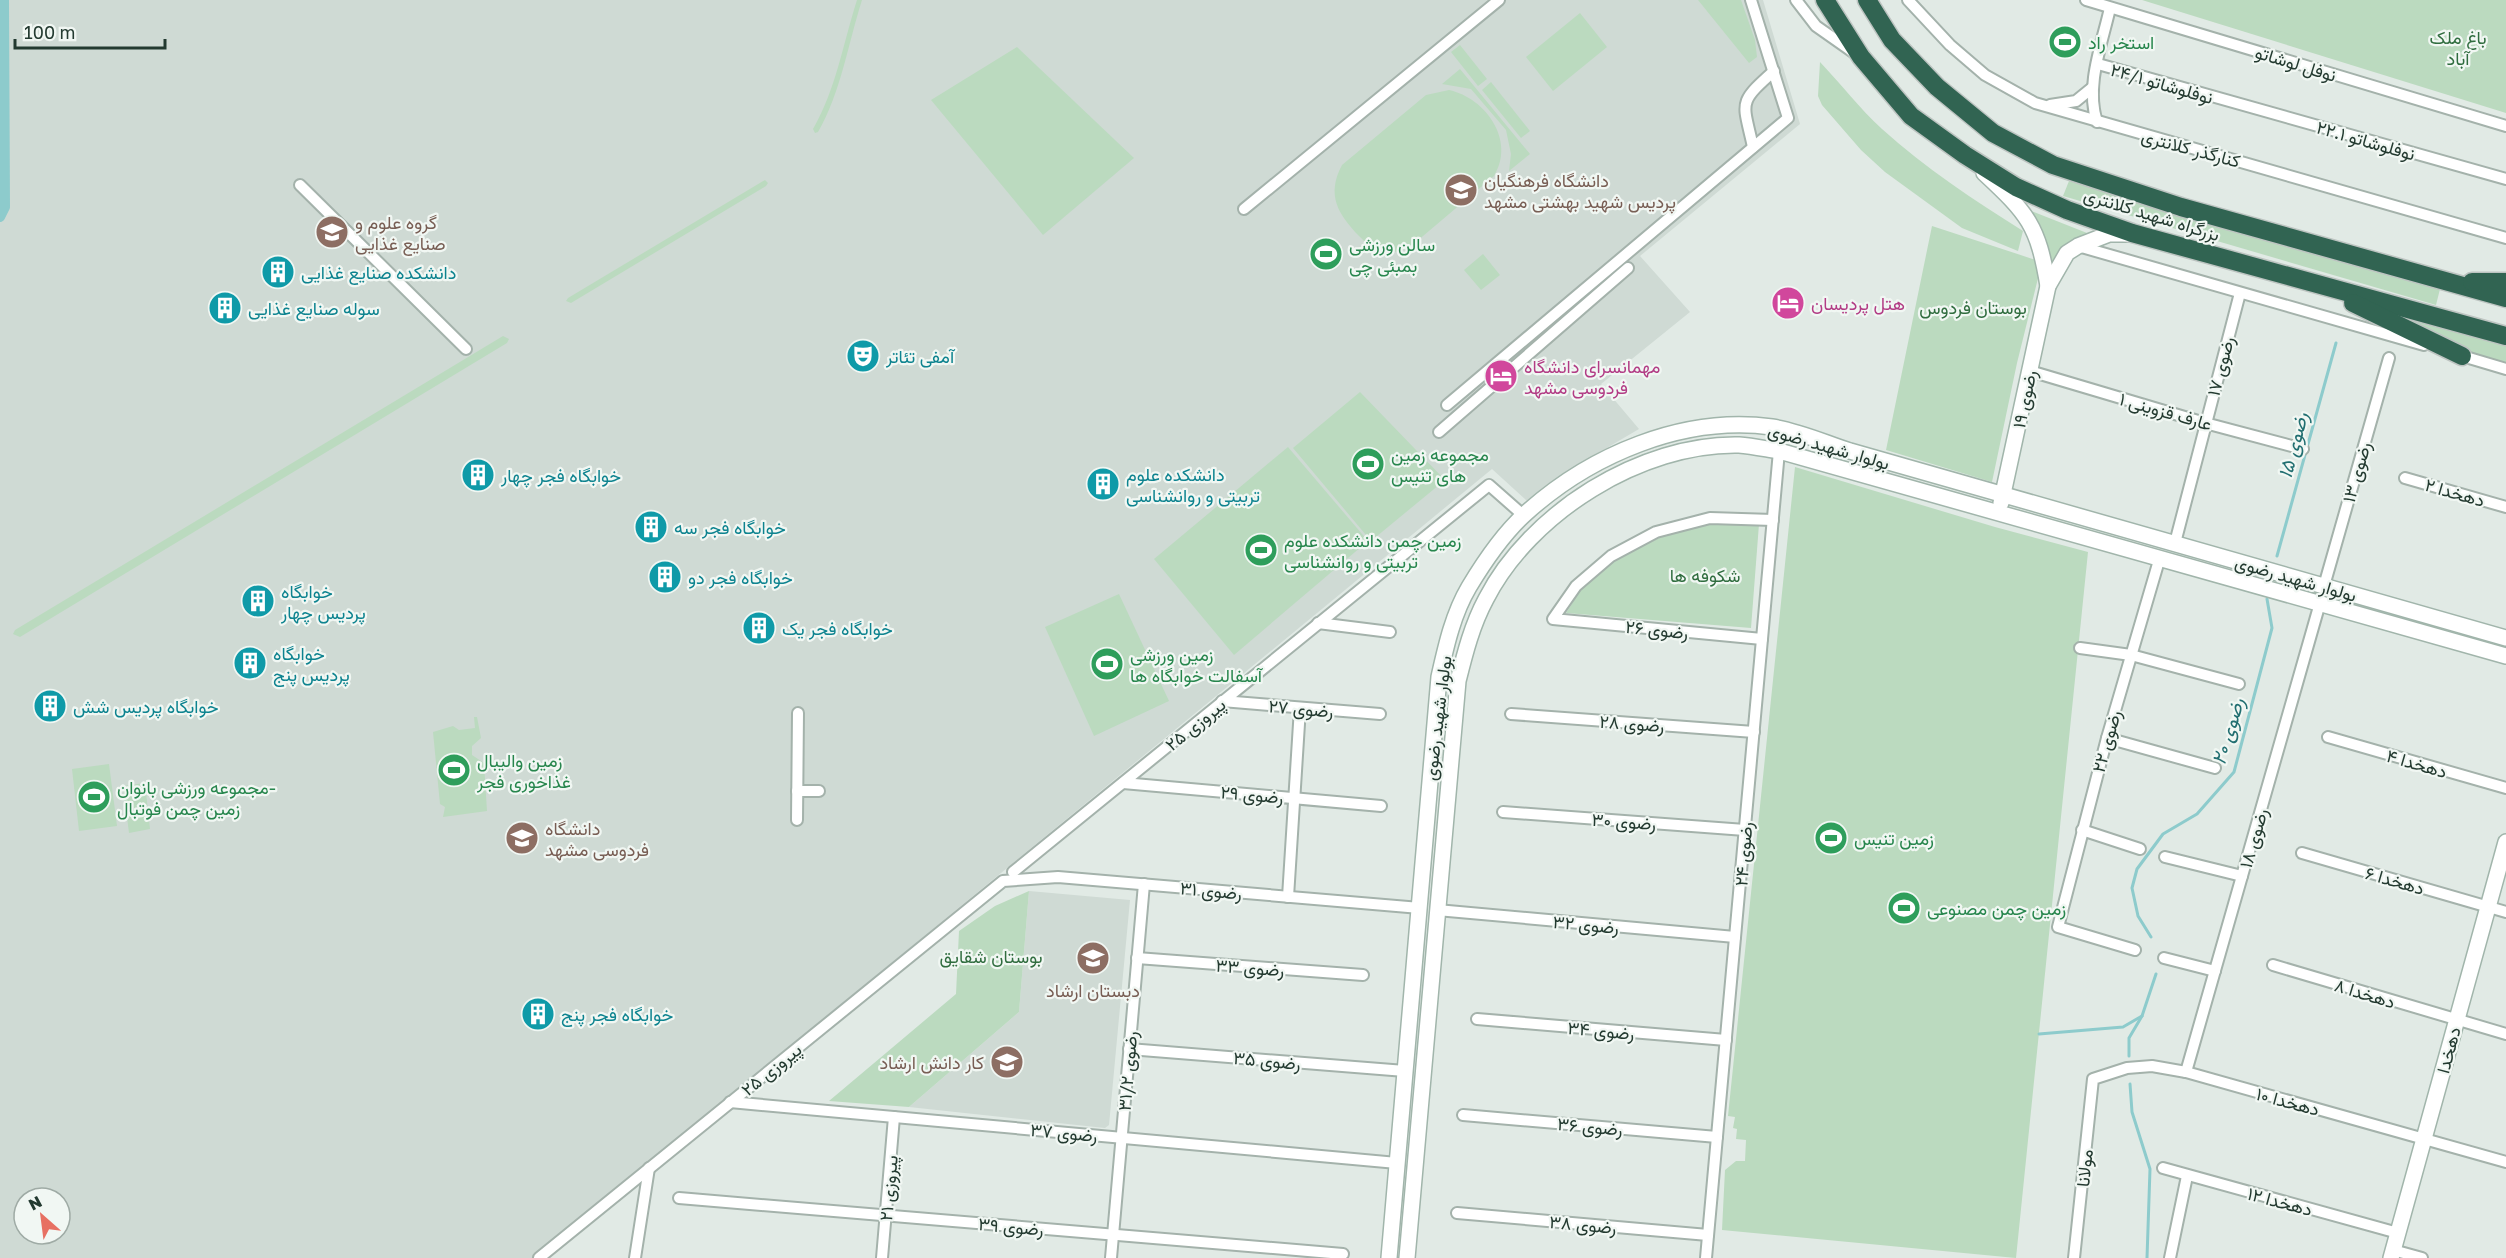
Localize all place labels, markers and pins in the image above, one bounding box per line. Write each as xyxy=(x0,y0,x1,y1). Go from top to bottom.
sports icon: استخر راد xyxy=(2047,24,2083,60)
place label: استخر راد xyxy=(2088,31,2154,54)
place label: دانشگاه فرهنگیان پردیس شهید بهشتی مشهد xyxy=(1484,169,1676,214)
school or university icon: دانشگاه فرهنگیان پردیس شهید بهشتی مشهد xyxy=(1443,172,1479,208)
place label: گروه علوم و صنایع غذایی xyxy=(355,211,446,256)
school or university icon: گروه علوم و صنایع غذایی xyxy=(314,214,350,250)
place label: سالن ورزشی بمبئی چی xyxy=(1349,233,1435,278)
sports icon: سالن ورزشی بمبئی چی xyxy=(1308,236,1344,272)
building icon: دانشکده صنایع غذایی xyxy=(260,254,296,290)
place label: دانشکده صنایع غذایی xyxy=(301,261,456,285)
hotel icon: هتل پردیسان xyxy=(1770,285,1806,321)
building icon: سوله صنایع غذایی xyxy=(207,290,243,326)
place label: هتل پردیسان xyxy=(1811,292,1905,316)
place label: سوله صنایع غذایی xyxy=(248,297,380,321)
theatre icon: آمفی تئاتر xyxy=(845,338,881,374)
place label: آمفی تئاتر xyxy=(885,345,956,368)
place label: مهمانسرای دانشگاه فردوسی مشهد xyxy=(1524,355,1660,399)
hotel icon: مهمانسرای دانشگاه فردوسی مشهد xyxy=(1483,358,1519,394)
place label: مجموعه زمین های تنیس xyxy=(1391,443,1489,487)
sports icon: مجموعه زمین های تنیس xyxy=(1350,446,1386,482)
building icon: خوابگاه فجر چهار xyxy=(460,457,496,493)
place label: دانشکده علوم تربیتی و روانشناسی xyxy=(1126,463,1260,507)
place label: خوابگاه فجر چهار xyxy=(500,464,621,488)
building icon: دانشکده علوم تربیتی و روانشناسی xyxy=(1085,466,1121,502)
building icon: خوابگاه فجر سه xyxy=(633,509,669,545)
place label: خوابگاه فجر سه xyxy=(674,516,786,539)
place label: زمین چمن دانشکده علوم تربیتی و روانشناسی xyxy=(1284,529,1461,573)
sports icon: زمین چمن دانشکده علوم تربیتی و روانشناسی xyxy=(1243,532,1279,568)
building icon: خوابگاه فجر دو xyxy=(647,559,683,595)
place label: خوابگاه فجر دو xyxy=(688,566,793,589)
place label: خوابگاه پردیس چهار xyxy=(280,580,366,625)
building icon: خوابگاه پردیس چهار xyxy=(240,583,276,619)
building icon: خوابگاه فجر یک xyxy=(741,610,777,646)
place label: خوابگاه فجر یک xyxy=(782,617,893,640)
place label: خوابگاه پردیس پنج xyxy=(273,642,350,687)
place label: زمین ورزشی آسفالت خوابگاه ها xyxy=(1130,643,1264,687)
building icon: خوابگاه پردیس پنج xyxy=(232,645,268,681)
sports icon: زمین ورزشی آسفالت خوابگاه ها xyxy=(1089,646,1125,682)
building icon: خوابگاه پردیس شش xyxy=(32,688,68,724)
place label: خوابگاه پردیس شش xyxy=(73,695,219,719)
place label: زمین والیبال غذاخوری فجر xyxy=(476,749,571,793)
sports icon: زمین والیبال غذاخوری فجر xyxy=(436,752,472,788)
place label: مجموعه ورزشی بانوان- زمین چمن فوتبال xyxy=(117,776,276,821)
sports icon: مجموعه ورزشی بانوان- زمین چمن فوتبال xyxy=(76,779,112,815)
place label: دانشگاه فردوسی مشهد xyxy=(545,817,649,861)
school or university icon: دانشگاه فردوسی مشهد xyxy=(504,820,540,856)
sports icon: زمین تنیس xyxy=(1813,820,1849,856)
place label: زمین تنیس xyxy=(1854,827,1934,850)
sports icon: زمین چمن مصنوعی xyxy=(1886,890,1922,926)
place label: زمین چمن مصنوعی xyxy=(1927,897,2066,921)
school or university icon: دبستان ارشاد xyxy=(1075,940,1111,976)
place label: دبستان ارشاد xyxy=(1046,979,1140,1002)
building icon: خوابگاه فجر پنج xyxy=(520,996,556,1032)
place label: خوابگاه فجر پنج xyxy=(561,1003,673,1027)
school or university icon: کار دانش ارشاد xyxy=(989,1044,1025,1080)
place label: کار دانش ارشاد xyxy=(880,1051,984,1074)

